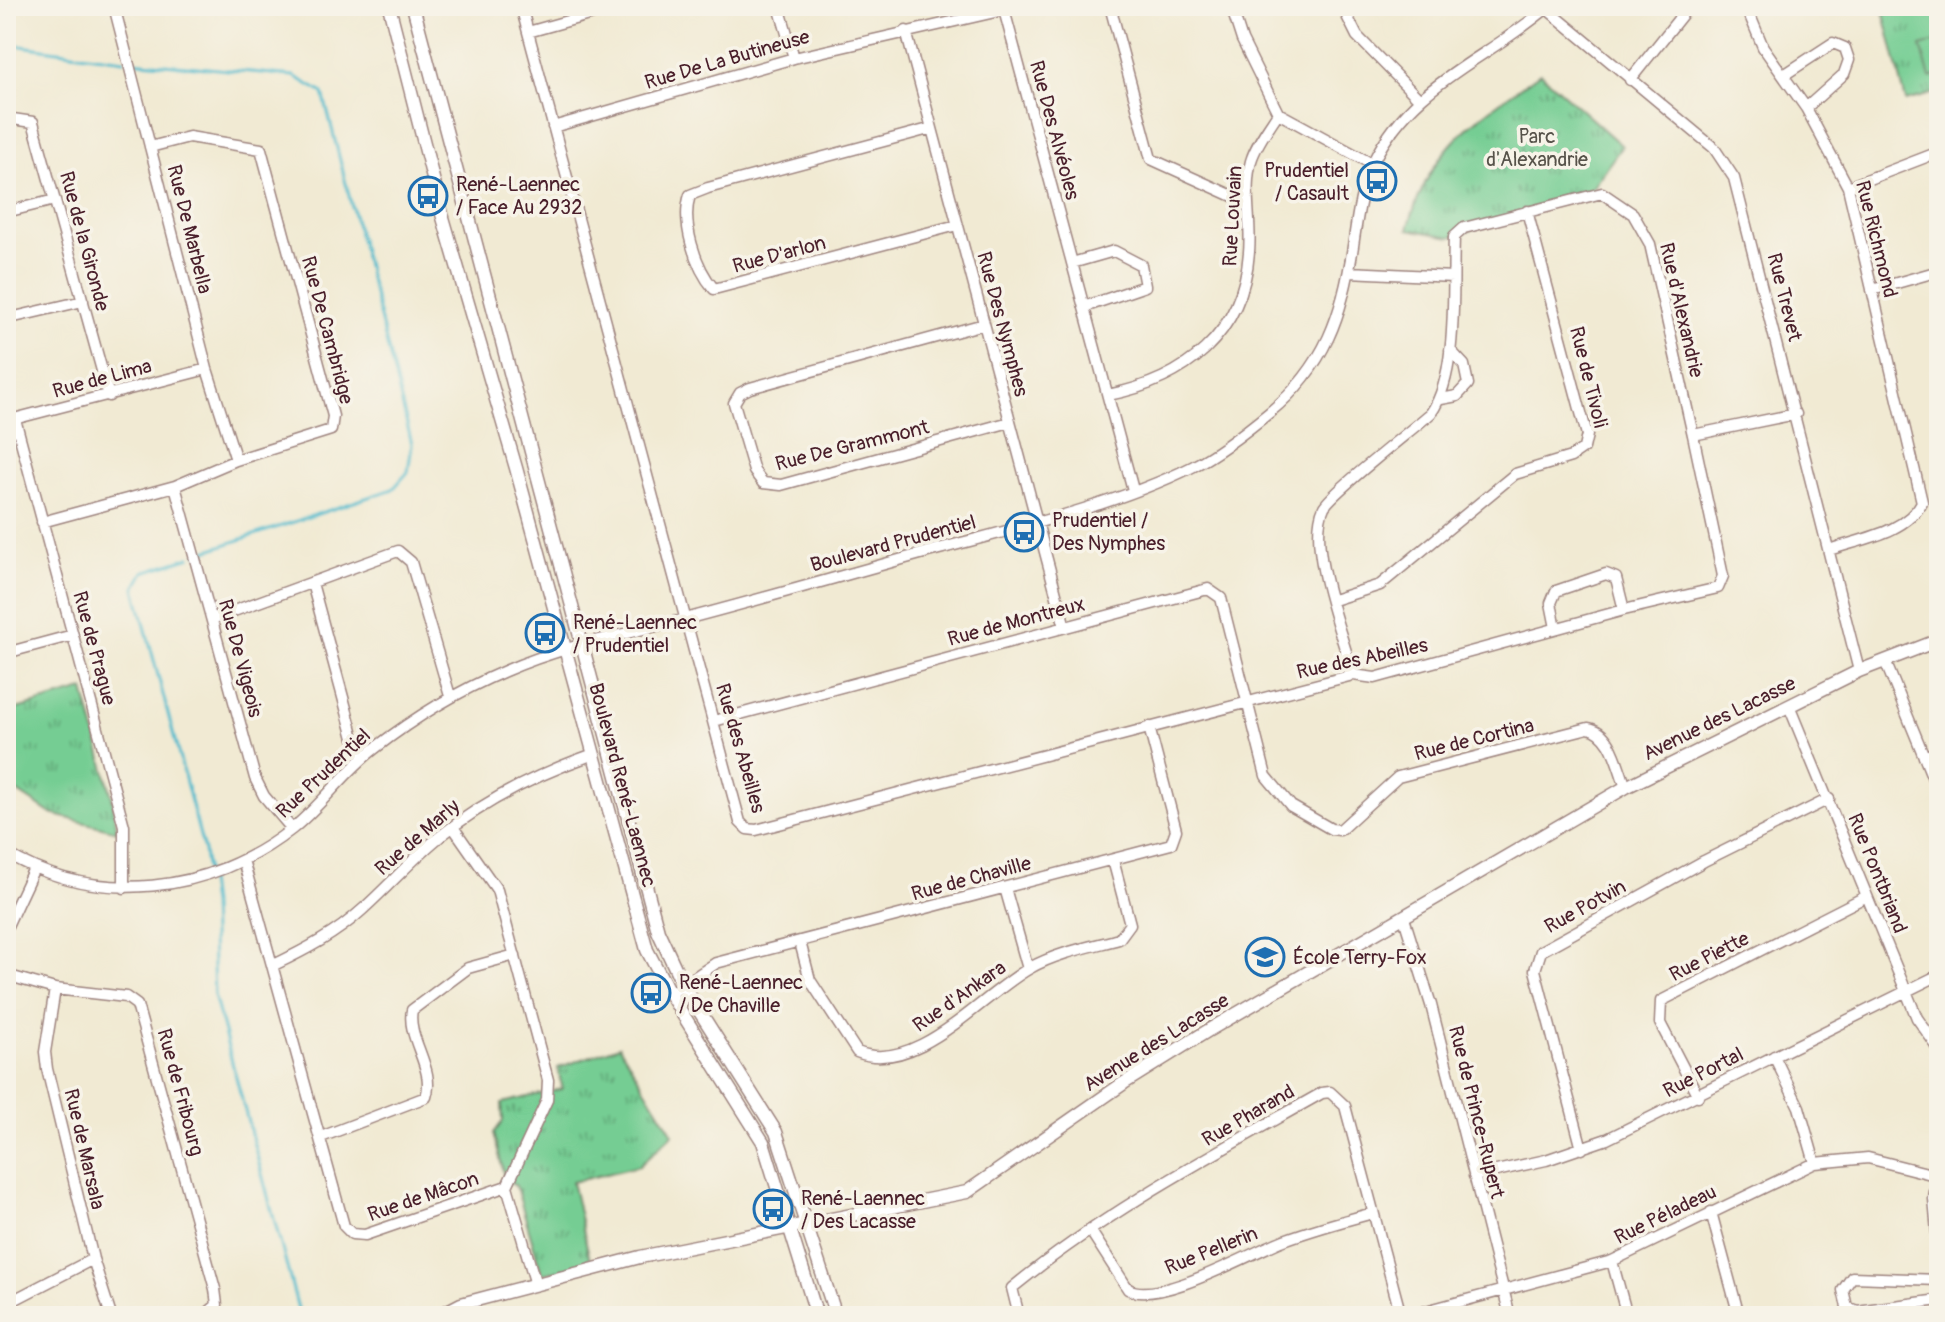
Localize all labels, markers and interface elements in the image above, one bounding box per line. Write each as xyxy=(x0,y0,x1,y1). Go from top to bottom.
street label: Rue De La Butineuse xyxy=(642,24,813,95)
street label: Rue Des Alvéoles xyxy=(1024,58,1085,203)
park label: Parc d'Alexandrie xyxy=(1486,124,1588,172)
place label: Prudentiel / Casault xyxy=(1264,158,1350,206)
bus stop icon: Prudentiel / Casault xyxy=(1356,160,1398,202)
street label: Rue De Marbella xyxy=(161,162,218,296)
street label: Rue Louvain xyxy=(1217,165,1248,267)
street label: Rue de la Gironde xyxy=(54,168,115,314)
place label: René-Laennec / Face Au 2932 xyxy=(456,172,582,220)
bus stop icon: René-Laennec / Face Au 2932 xyxy=(407,175,449,217)
street label: Rue Richmond xyxy=(1850,178,1903,300)
street label: Rue D'arlon xyxy=(730,230,828,279)
street label: Rue d'Alexandrie xyxy=(1654,240,1709,380)
street label: Rue Des Nymphes xyxy=(971,249,1034,399)
street label: Rue Trevet xyxy=(1762,250,1808,345)
street label: Rue De Cambridge xyxy=(296,253,359,407)
street label: Rue de Tivoli xyxy=(1564,324,1613,430)
street label: Rue de Lima xyxy=(50,353,154,404)
street label: Rue De Grammont xyxy=(773,414,932,477)
place label: Prudentiel / Des Nymphes xyxy=(1052,508,1165,556)
street label: Boulevard Prudentiel xyxy=(808,509,979,578)
bus stop icon: Prudentiel / Des Nymphes xyxy=(1003,511,1045,553)
street label: Rue de Prague xyxy=(67,588,122,708)
street label: Rue de Montreux xyxy=(945,591,1087,652)
street label: Rue De Vigeois xyxy=(213,596,268,720)
place label: René-Laennec / Prudentiel xyxy=(573,610,697,658)
bus stop icon: René-Laennec / Prudentiel xyxy=(524,612,566,654)
street label: Rue des Abeilles xyxy=(1294,632,1430,685)
street label: Avenue des Lacasse xyxy=(1639,671,1800,766)
street label: Boulevard René-Laennec xyxy=(583,680,662,890)
street label: Rue des Abeilles xyxy=(710,681,771,816)
street label: Rue de Cortina xyxy=(1412,713,1536,766)
street label: Rue Prudentiel xyxy=(271,723,376,824)
street label: Rue de Marly xyxy=(370,793,465,881)
street label: Rue Pontbriand xyxy=(1842,810,1913,937)
street label: Rue de Chaville xyxy=(908,850,1034,906)
street label: Rue Potvin xyxy=(1540,874,1630,939)
street label: Rue Piette xyxy=(1665,926,1753,987)
school or university icon: École Terry-Fox xyxy=(1244,936,1286,978)
place label: École Terry-Fox xyxy=(1293,945,1427,970)
street label: Rue d'Ankara xyxy=(908,955,1011,1038)
place label: René-Laennec / De Chaville xyxy=(679,970,803,1018)
bus stop icon: René-Laennec / De Chaville xyxy=(630,972,672,1014)
street label: Avenue des Lacasse xyxy=(1079,988,1234,1097)
street label: Rue de Prince-Rupert xyxy=(1443,1023,1510,1202)
street label: Rue de Fribourg xyxy=(152,1026,209,1158)
street label: Rue Portal xyxy=(1659,1042,1748,1103)
street label: Rue Pharand xyxy=(1198,1079,1299,1152)
street label: Rue de Marsala xyxy=(58,1086,111,1212)
street label: Rue de Mâcon xyxy=(364,1166,482,1227)
street label: Rue Péladeau xyxy=(1610,1179,1720,1250)
place label: René-Laennec / Des Lacasse xyxy=(801,1186,925,1234)
bus stop icon: René-Laennec / Des Lacasse xyxy=(752,1188,794,1230)
street label: Rue Pellerin xyxy=(1161,1221,1261,1280)

